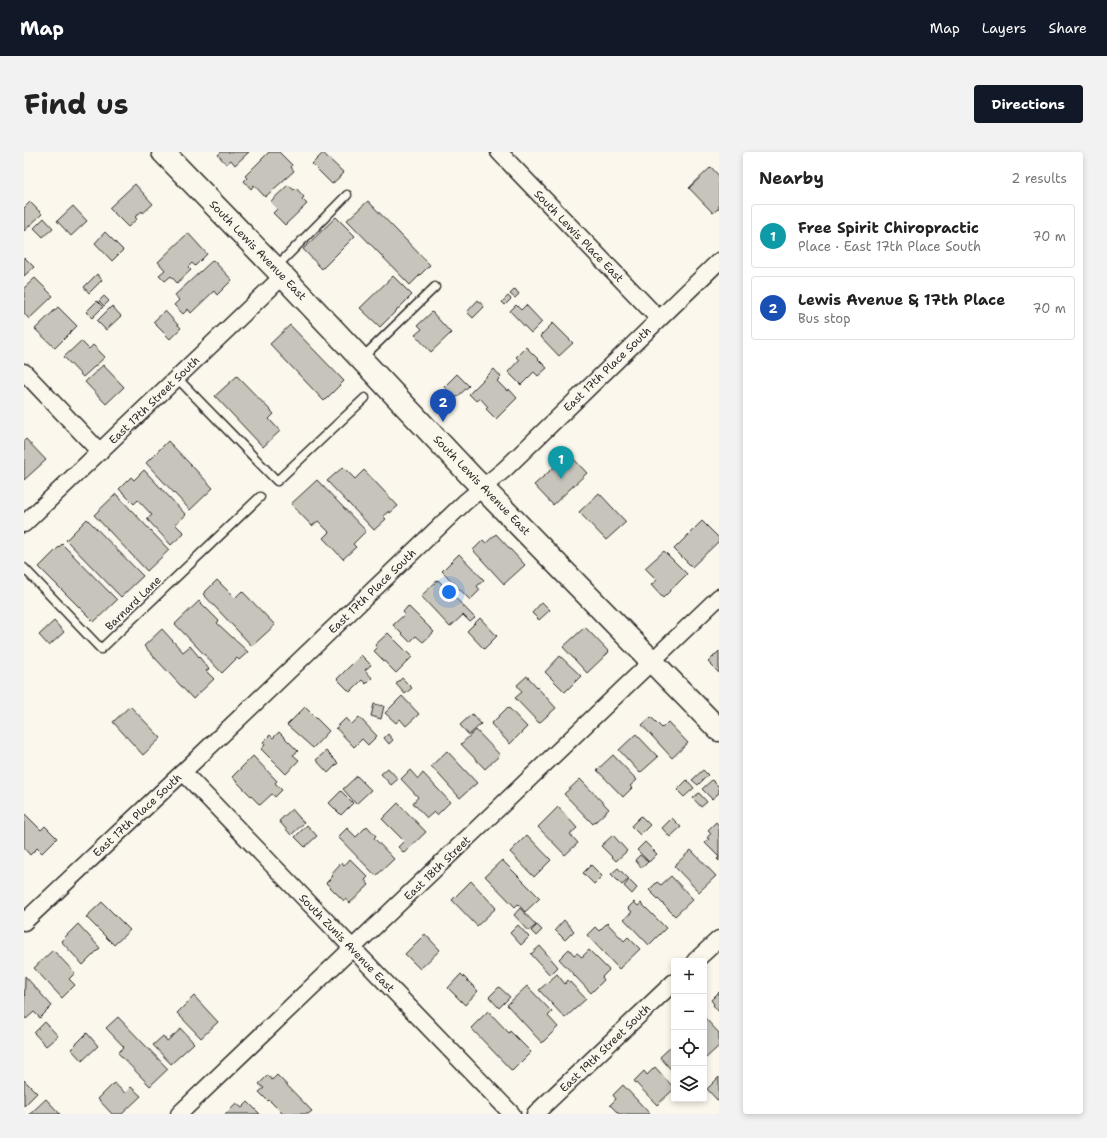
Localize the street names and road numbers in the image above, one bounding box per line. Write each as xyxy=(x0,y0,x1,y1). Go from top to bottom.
street label: South Lewis Place East xyxy=(531,187,627,286)
street label: South Lewis Avenue East xyxy=(206,197,310,304)
street label: East 17th Place South xyxy=(560,323,654,415)
street label: East 17th Street South xyxy=(106,353,203,448)
street label: South Lewis Avenue East xyxy=(430,432,534,539)
street label: East 17th Place South xyxy=(325,545,419,637)
street label: Barnard Lane xyxy=(102,573,165,634)
street label: East 17th Place South xyxy=(90,770,185,861)
street label: East 18th Street xyxy=(401,833,474,904)
street label: South Zunis Avenue East xyxy=(296,891,398,996)
street label: East 19th Street South xyxy=(557,1001,654,1096)

